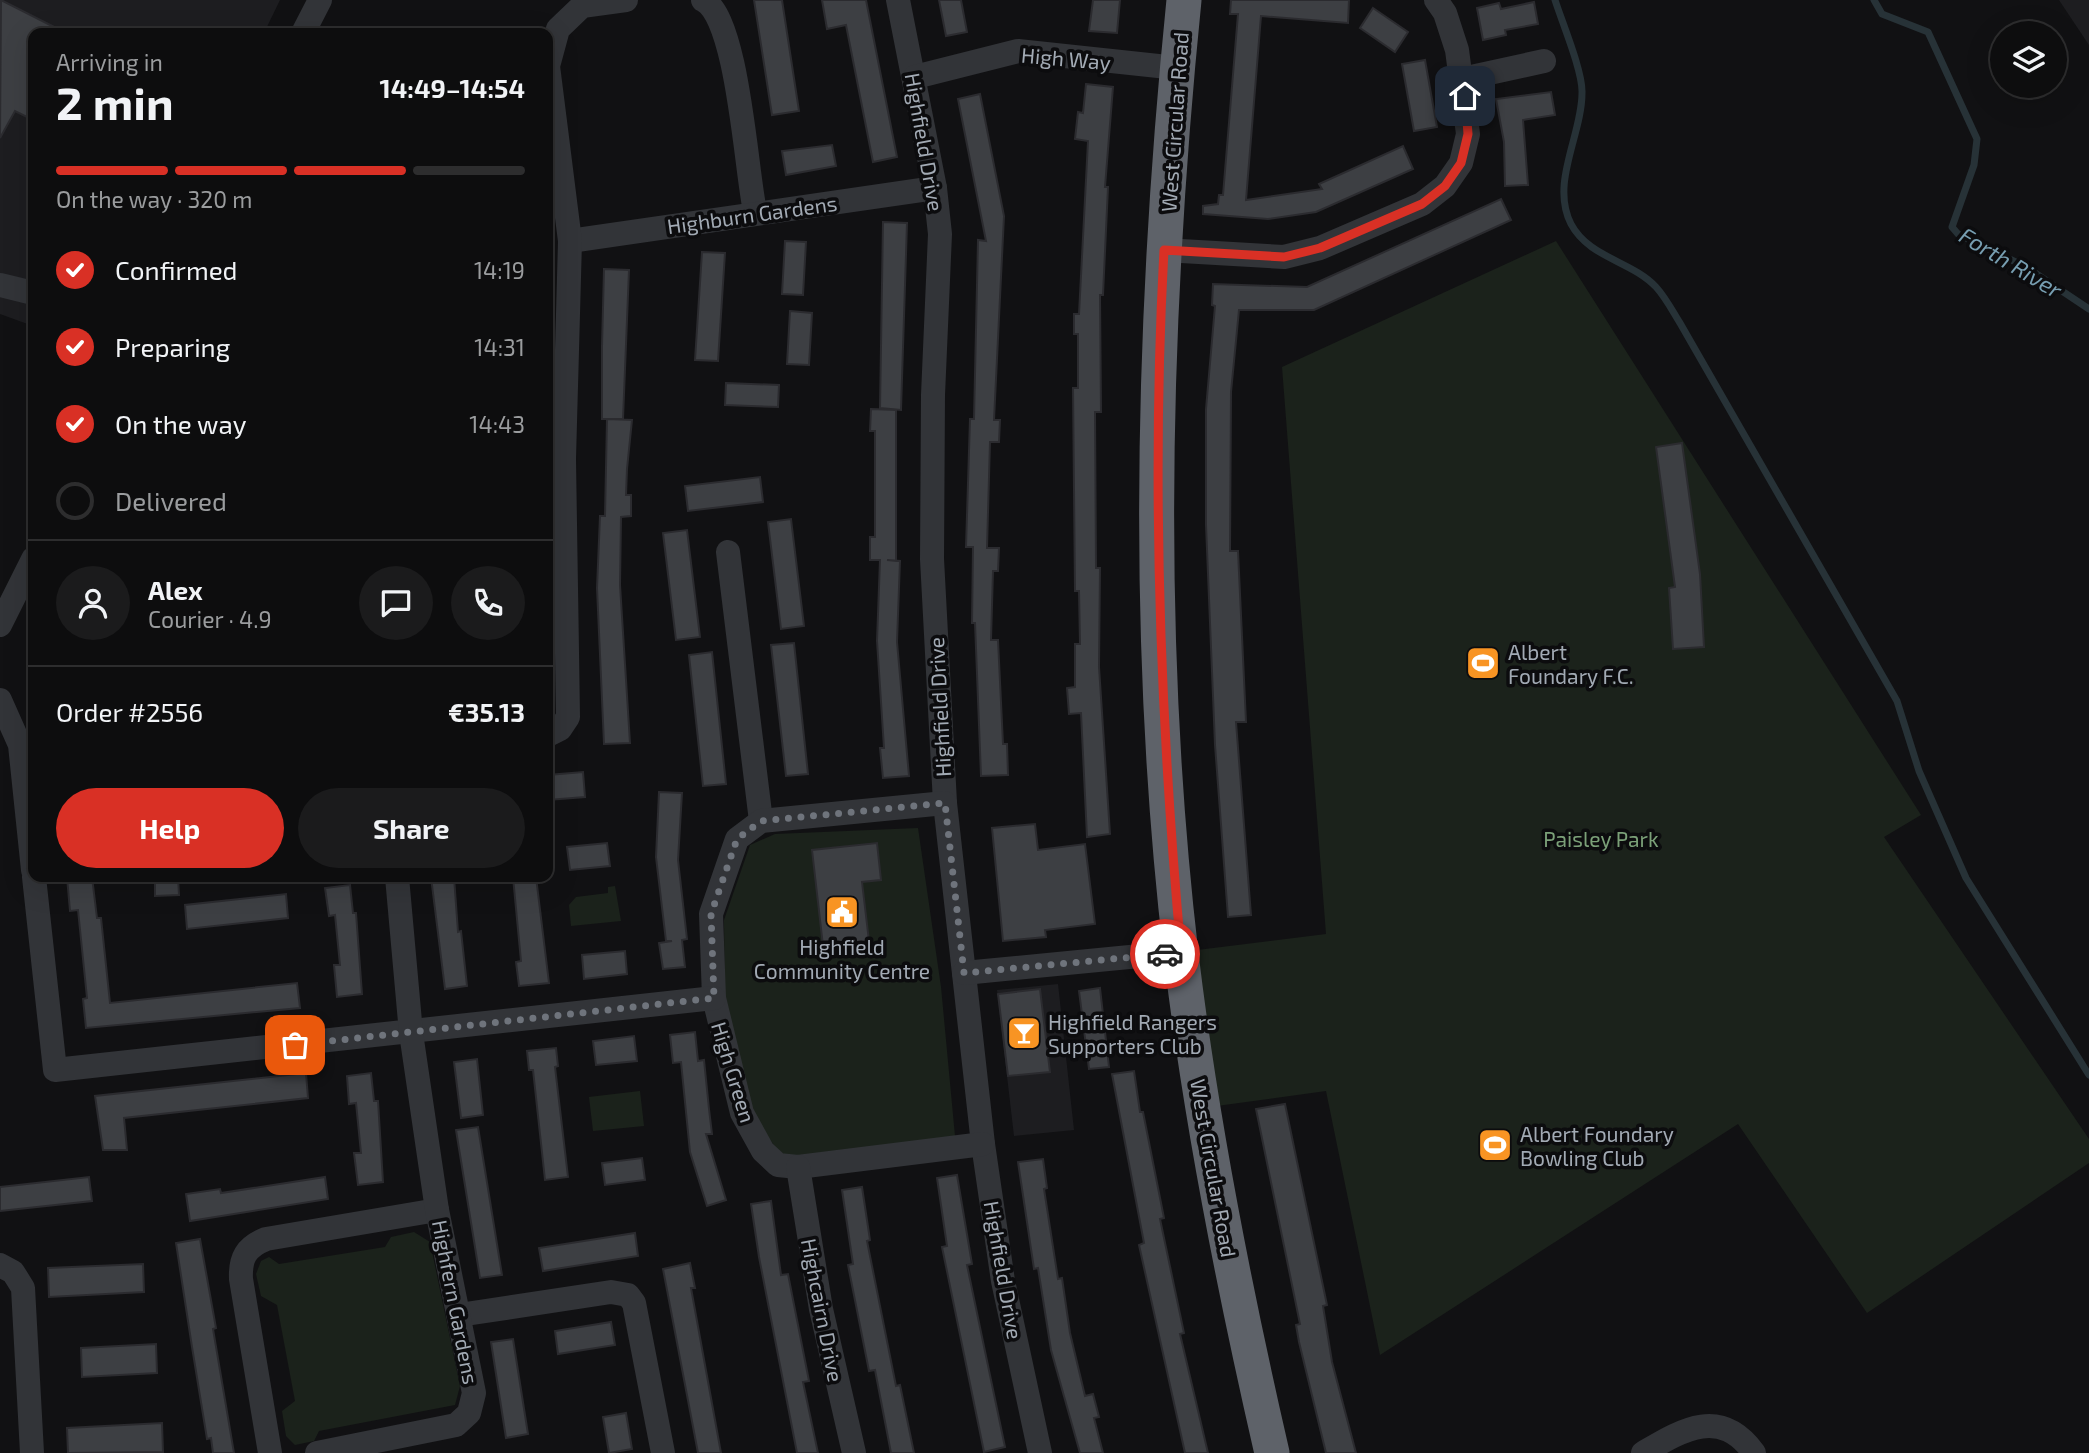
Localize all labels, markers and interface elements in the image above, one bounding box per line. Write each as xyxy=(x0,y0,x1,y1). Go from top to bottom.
map controls xyxy=(1990,21,2067,98)
button: layers xyxy=(1990,21,2067,98)
street label: West Circular Road xyxy=(1155,31,1193,213)
street label: High Way xyxy=(1020,42,1112,74)
text: Arriving in xyxy=(56,48,163,76)
pin xyxy=(1435,66,1495,126)
street label: Highfield Drive xyxy=(901,71,949,213)
text: 14:49–14:54 xyxy=(380,72,525,103)
text: 2 min xyxy=(56,74,174,129)
icon: home xyxy=(1446,77,1484,115)
text: On the way · 320 m xyxy=(56,185,252,213)
street label: Highburn Gardens xyxy=(665,190,839,238)
water label: Forth River xyxy=(1955,220,2068,304)
icon: check xyxy=(56,251,94,289)
text: Confirmed xyxy=(115,254,238,285)
text: 14:19 xyxy=(474,256,525,284)
icon: check xyxy=(56,328,94,366)
text: Preparing xyxy=(115,331,230,362)
text: 14:31 xyxy=(474,333,525,361)
icon: check xyxy=(56,405,94,443)
text: On the way xyxy=(115,408,246,439)
text: 14:43 xyxy=(469,410,525,438)
text: Delivered xyxy=(115,485,227,516)
button: person xyxy=(56,566,130,640)
button: chat xyxy=(359,566,433,640)
button: phone xyxy=(451,566,525,640)
text: Alex xyxy=(148,574,203,605)
text: Courier · 4.9 xyxy=(148,605,272,633)
street label: Highfield Drive xyxy=(923,636,955,778)
place label: Albert Foundary F.C. xyxy=(1508,639,1634,688)
sports icon: Albert Foundary F.C. xyxy=(1464,644,1502,682)
text: Order #2556 xyxy=(56,696,203,727)
text: €35.13 xyxy=(448,696,525,727)
button: Help xyxy=(56,788,284,868)
button: Share xyxy=(298,788,525,868)
park label: Paisley Park xyxy=(1543,826,1659,851)
public building icon: Highfield Community Centre xyxy=(823,893,861,931)
courier xyxy=(1130,919,1200,989)
place label: Highfield Community Centre xyxy=(754,934,930,983)
icon: car xyxy=(1146,935,1184,973)
place label: Highfield Rangers Supporters Club xyxy=(1048,1009,1217,1058)
bar icon: Highfield Rangers Supporters Club xyxy=(1005,1014,1043,1052)
pin xyxy=(265,1015,325,1075)
street label: High Green xyxy=(707,1019,761,1125)
icon: bag xyxy=(276,1026,314,1064)
street label: West Circular Road xyxy=(1186,1077,1242,1259)
place label: Albert Foundary Bowling Club xyxy=(1520,1121,1674,1170)
sports icon: Albert Foundary Bowling Club xyxy=(1476,1126,1514,1164)
street label: Highfield Drive xyxy=(980,1199,1028,1341)
street label: Highfern Gardens xyxy=(428,1218,484,1386)
street label: Highcairn Drive xyxy=(797,1236,849,1384)

